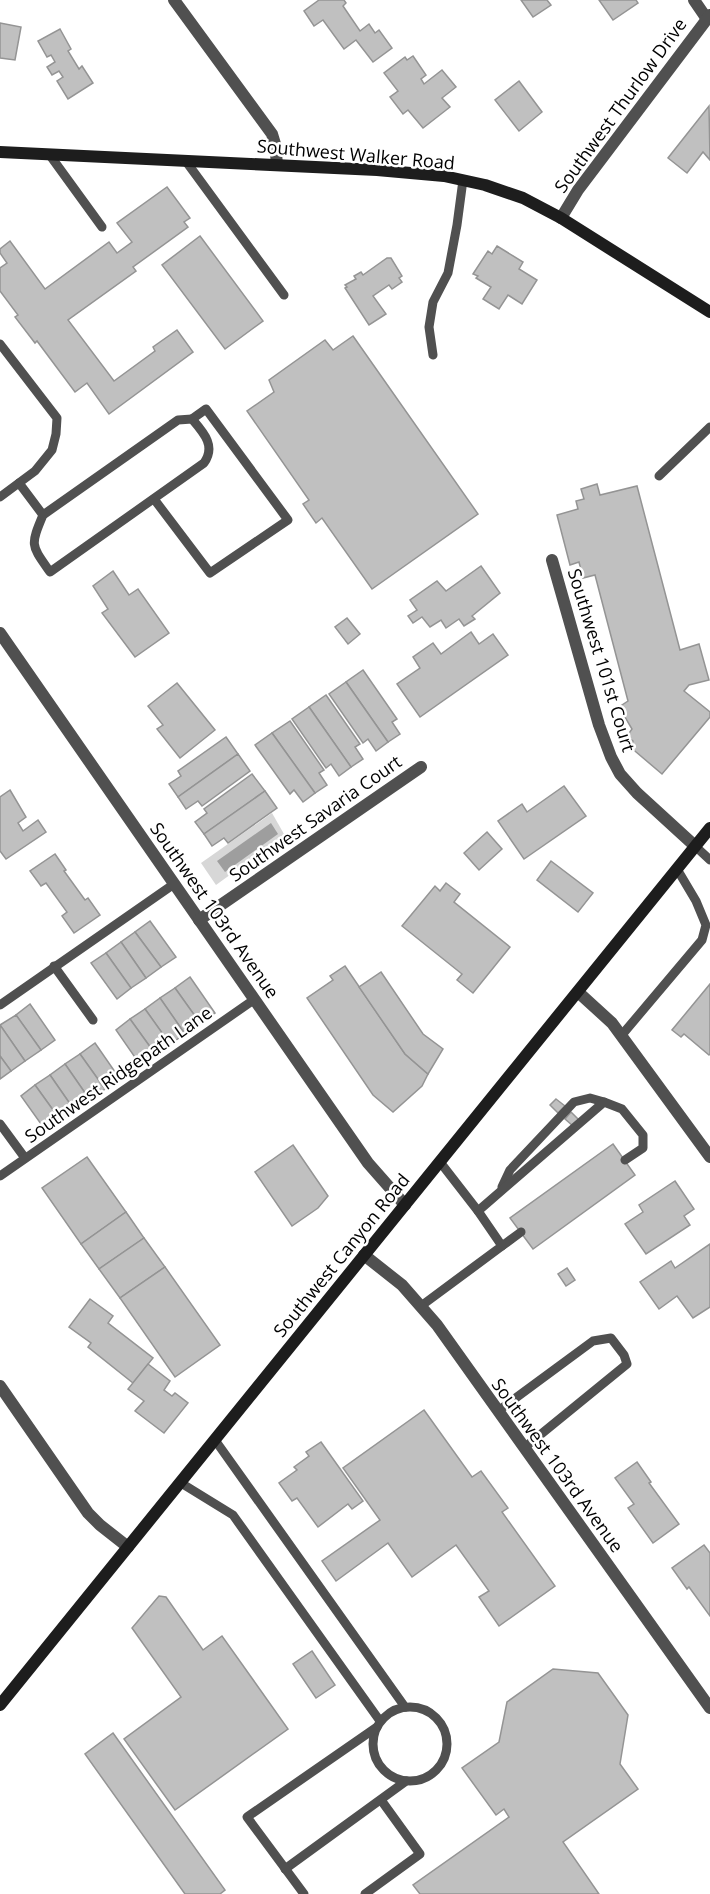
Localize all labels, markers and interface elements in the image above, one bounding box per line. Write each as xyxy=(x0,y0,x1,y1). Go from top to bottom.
street label: Southwest Thurlow Drive xyxy=(548,13,692,197)
street label: Southwest Walker Road xyxy=(256,133,456,175)
street label: Southwest 101st Court xyxy=(563,565,641,755)
street label: Southwest Savaria Court xyxy=(224,749,406,887)
street label: Southwest 103rd Avenue xyxy=(145,817,285,1003)
street label: Southwest Ridgepath Lane xyxy=(20,1000,216,1148)
street label: Southwest Canyon Road xyxy=(268,1168,414,1342)
street label: Southwest 103rd Avenue xyxy=(487,1373,629,1557)

